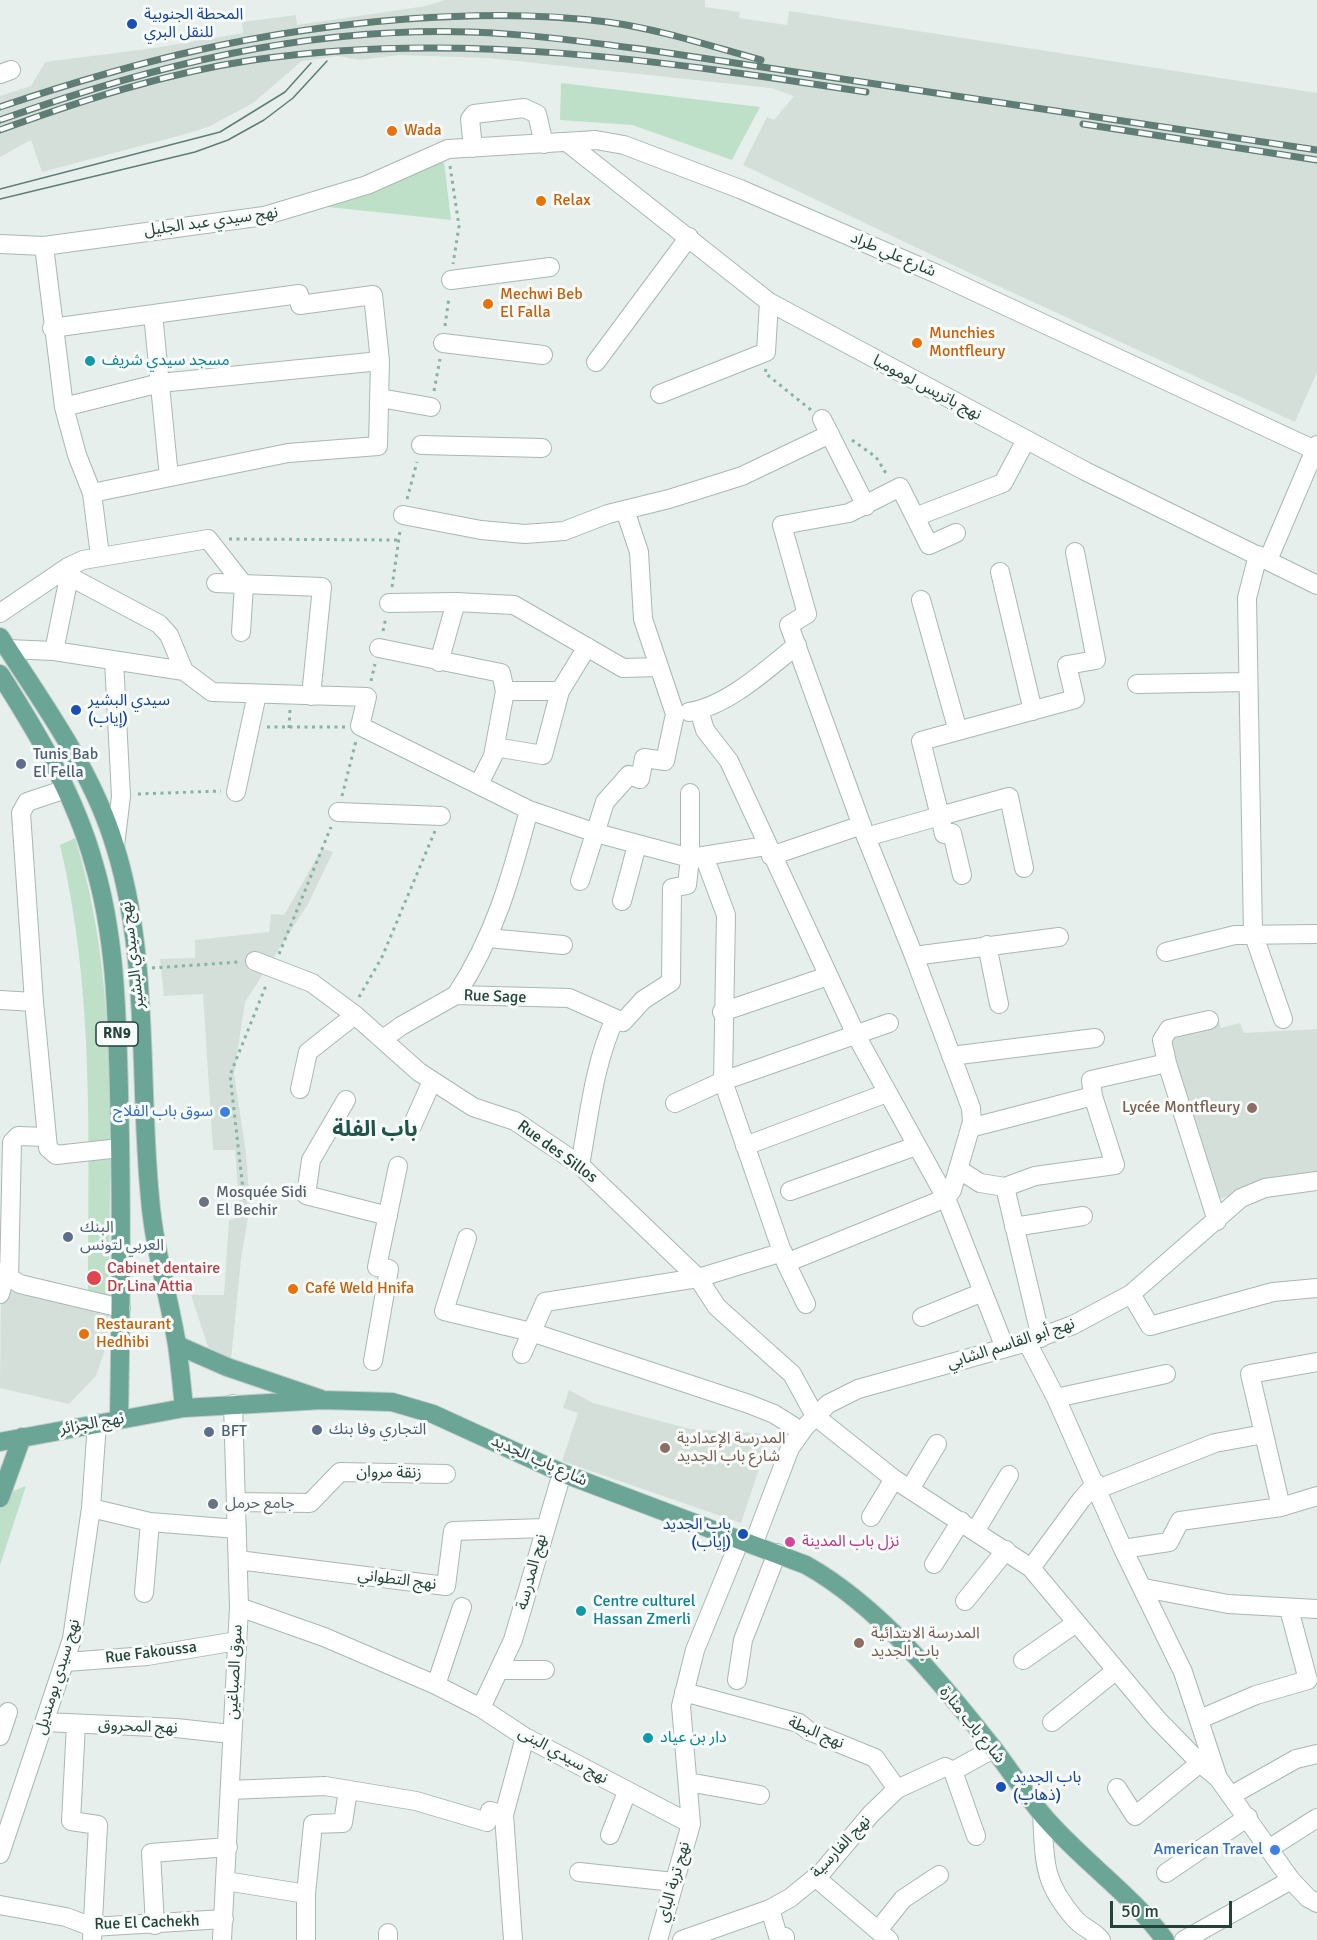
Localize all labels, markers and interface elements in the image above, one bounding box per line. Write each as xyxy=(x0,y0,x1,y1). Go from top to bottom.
place label: المحطة الجنوبية للنقل البري xyxy=(144,5,243,43)
marker: المحطة الجنوبية للنقل البري xyxy=(125,17,139,31)
place label: Wada xyxy=(404,121,442,141)
marker: Wada xyxy=(385,124,399,138)
place label: Relax xyxy=(553,191,591,211)
marker: Relax xyxy=(534,194,548,208)
street label: نهج سيدي عبد الجليل xyxy=(143,203,279,241)
street label: شارع علي طراد xyxy=(847,228,939,282)
place label: Mechwi Beb El Falla xyxy=(500,285,583,323)
marker: Mechwi Beb El Falla xyxy=(481,297,495,311)
place label: Munchies Montfleury xyxy=(929,324,1005,362)
marker: Munchies Montfleury xyxy=(910,336,924,350)
place label: مسجد سيدي شريف xyxy=(102,351,230,371)
street label: نهج باتريس لومومبا xyxy=(869,351,985,425)
marker: مسجد سيدي شريف xyxy=(83,354,97,368)
place label: سيدي البشير (إياب) xyxy=(88,691,170,729)
marker: سيدي البشير (إياب) xyxy=(69,703,83,717)
place label: Tunis Bab El Fella xyxy=(33,745,98,783)
marker: Tunis Bab El Fella xyxy=(14,757,28,771)
street label: نهج سيدي البشير xyxy=(117,900,149,1010)
street label: Rue Sage xyxy=(463,986,527,1008)
road number: RN9 xyxy=(96,1022,138,1046)
place label: Lycée Montfleury xyxy=(1122,1098,1240,1118)
marker: Lycée Montfleury xyxy=(1245,1101,1259,1115)
place label: سوق باب الفلاح xyxy=(113,1102,213,1122)
marker: سوق باب الفلاح xyxy=(218,1105,232,1119)
district label: باب الفلة xyxy=(332,1117,418,1143)
street label: Rue des Sillos xyxy=(513,1117,601,1187)
place label: Mosquée Sidi El Bechir xyxy=(216,1183,307,1221)
marker: Mosquée Sidi El Bechir xyxy=(197,1195,211,1209)
place label: البنك العربي لتونس xyxy=(80,1218,164,1256)
marker: البنك العربي لتونس xyxy=(61,1230,75,1244)
place label: Cabinet dentaire Dr Lina Attia xyxy=(107,1259,220,1297)
marker: Cabinet dentaire Dr Lina Attia xyxy=(85,1269,103,1287)
place label: Café Weld Hnifa xyxy=(305,1279,414,1299)
marker: Café Weld Hnifa xyxy=(286,1282,300,1296)
street label: نهج أبو القاسم الشابي xyxy=(945,1314,1077,1374)
place label: Restaurant Hedhibi xyxy=(96,1315,171,1353)
marker: Restaurant Hedhibi xyxy=(77,1327,91,1341)
street label: نهج الجزائر xyxy=(58,1409,126,1439)
place label: التجاري وفا بنك xyxy=(329,1420,426,1440)
place label: BFT xyxy=(221,1422,247,1442)
marker: التجاري وفا بنك xyxy=(310,1423,324,1437)
marker: BFT xyxy=(202,1425,216,1439)
place label: المدرسة الإعدادية شارع باب الجديد xyxy=(677,1429,786,1467)
street label: شارع باب الجديد xyxy=(488,1431,590,1491)
marker: المدرسة الإعدادية شارع باب الجديد xyxy=(658,1441,672,1455)
street label: زنقة مروان xyxy=(356,1463,422,1483)
place label: جامع حرمل xyxy=(225,1494,295,1514)
marker: جامع حرمل xyxy=(206,1497,220,1511)
place label: باب الجديد (إياب) xyxy=(663,1515,731,1553)
marker: باب الجديد (إياب) xyxy=(736,1527,750,1541)
street label: نهج المدرسة xyxy=(513,1532,551,1612)
place label: نزل باب المدينة xyxy=(802,1532,899,1552)
marker: نزل باب المدينة xyxy=(783,1535,797,1549)
street label: نهج التطواني xyxy=(357,1566,437,1594)
place label: Centre culturel Hassan Zmerli xyxy=(593,1592,695,1630)
marker: Centre culturel Hassan Zmerli xyxy=(574,1604,588,1618)
street label: نهج سيدي بومنديل xyxy=(31,1617,85,1737)
street label: سوق الصباغين xyxy=(223,1624,247,1720)
place label: المدرسة الابتدائية باب الجديد xyxy=(871,1624,980,1662)
marker: المدرسة الابتدائية باب الجديد xyxy=(852,1636,866,1650)
street label: Rue Fakoussa xyxy=(104,1638,198,1668)
street label: شارع باب منارة xyxy=(935,1683,1009,1767)
street label: نهج البطة xyxy=(785,1713,847,1753)
street label: نهج المحروق xyxy=(98,1716,178,1738)
street label: نهج سيدي البنى xyxy=(515,1723,611,1789)
place label: دار بن عياد xyxy=(660,1728,727,1748)
marker: دار بن عياد xyxy=(641,1731,655,1745)
place label: باب الجديد (ذهاب) xyxy=(1013,1768,1081,1806)
marker: باب الجديد (ذهاب) xyxy=(994,1780,1008,1794)
street label: نهج الفارسية xyxy=(807,1812,875,1882)
street label: نهج تربة الباي xyxy=(653,1840,695,1924)
place label: American Travel xyxy=(1154,1840,1263,1860)
marker: American Travel xyxy=(1268,1843,1282,1857)
scale bar xyxy=(1113,1889,1234,1927)
text: 50 m xyxy=(1121,1900,1159,1922)
street label: Rue El Cachekh xyxy=(94,1912,200,1934)

